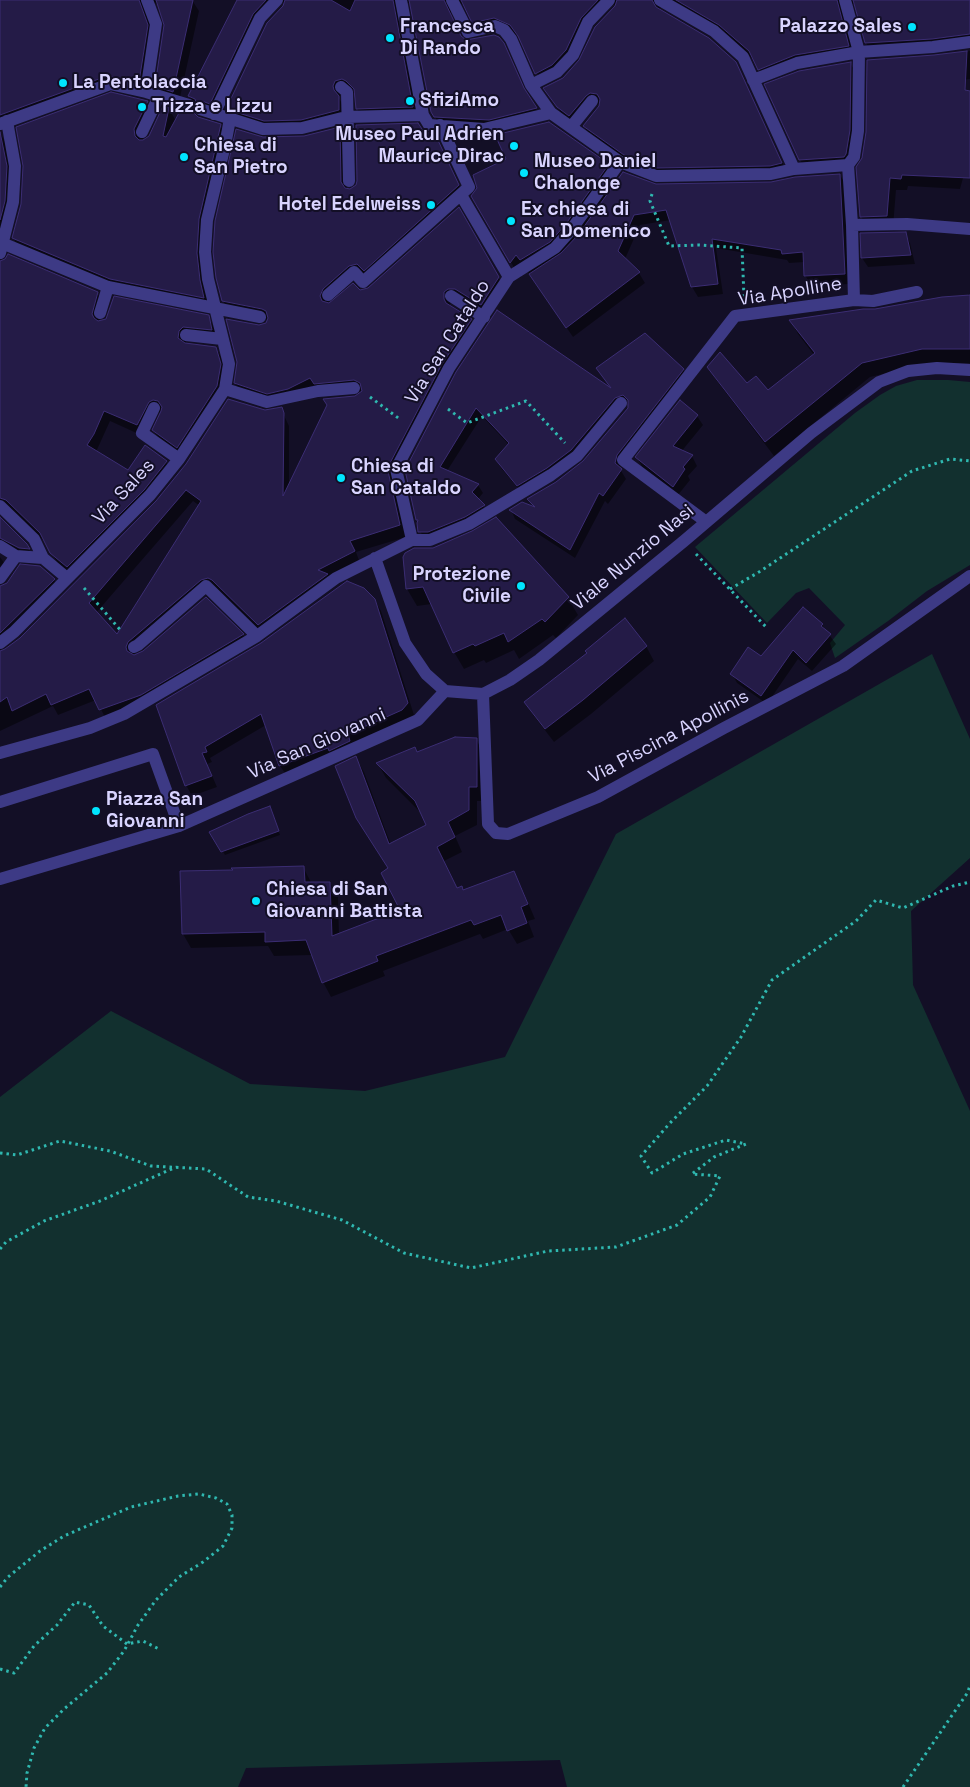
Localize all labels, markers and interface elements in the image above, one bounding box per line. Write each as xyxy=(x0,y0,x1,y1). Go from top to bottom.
place label: Francesca Di Rando xyxy=(400,16,494,60)
place label: Palazzo Sales xyxy=(779,16,902,38)
marker: Palazzo Sales xyxy=(906,21,918,33)
marker: Francesca Di Rando xyxy=(384,32,396,44)
place label: La Pentolaccia xyxy=(73,72,207,94)
marker: La Pentolaccia xyxy=(57,77,69,89)
place label: SfiziAmo xyxy=(420,90,499,112)
marker: SfiziAmo xyxy=(404,95,416,107)
place label: Trizza e Lizzu xyxy=(152,96,272,118)
marker: Trizza e Lizzu xyxy=(136,101,148,113)
place label: Museo Paul Adrien Maurice Dirac xyxy=(335,124,504,168)
place label: Chiesa di San Pietro xyxy=(194,135,288,179)
marker: Museo Paul Adrien Maurice Dirac xyxy=(508,140,520,152)
marker: Chiesa di San Pietro xyxy=(178,151,190,163)
place label: Museo Daniel Chalonge xyxy=(534,151,656,195)
marker: Museo Daniel Chalonge xyxy=(518,167,530,179)
place label: Hotel Edelweiss xyxy=(279,194,421,216)
marker: Hotel Edelweiss xyxy=(425,199,437,211)
place label: Ex chiesa di San Domenico xyxy=(521,199,651,243)
marker: Ex chiesa di San Domenico xyxy=(505,215,517,227)
street label: Via Apolline xyxy=(736,273,844,311)
street label: Via San Cataldo xyxy=(401,276,495,408)
street label: Via Sales xyxy=(88,455,160,529)
place label: Chiesa di San Cataldo xyxy=(351,456,461,500)
marker: Chiesa di San Cataldo xyxy=(335,472,347,484)
street label: Viale Nunzio Nasi xyxy=(567,500,699,616)
place label: Protezione Civile xyxy=(413,564,511,608)
marker: Protezione Civile xyxy=(515,580,527,592)
street label: Via Piscina Apollinis xyxy=(585,685,753,789)
street label: Via San Giovanni xyxy=(244,703,390,785)
place label: Piazza San Giovanni xyxy=(106,789,203,833)
marker: Piazza San Giovanni xyxy=(90,805,102,817)
place label: Chiesa di San Giovanni Battista xyxy=(266,879,422,923)
marker: Chiesa di San Giovanni Battista xyxy=(250,895,262,907)

